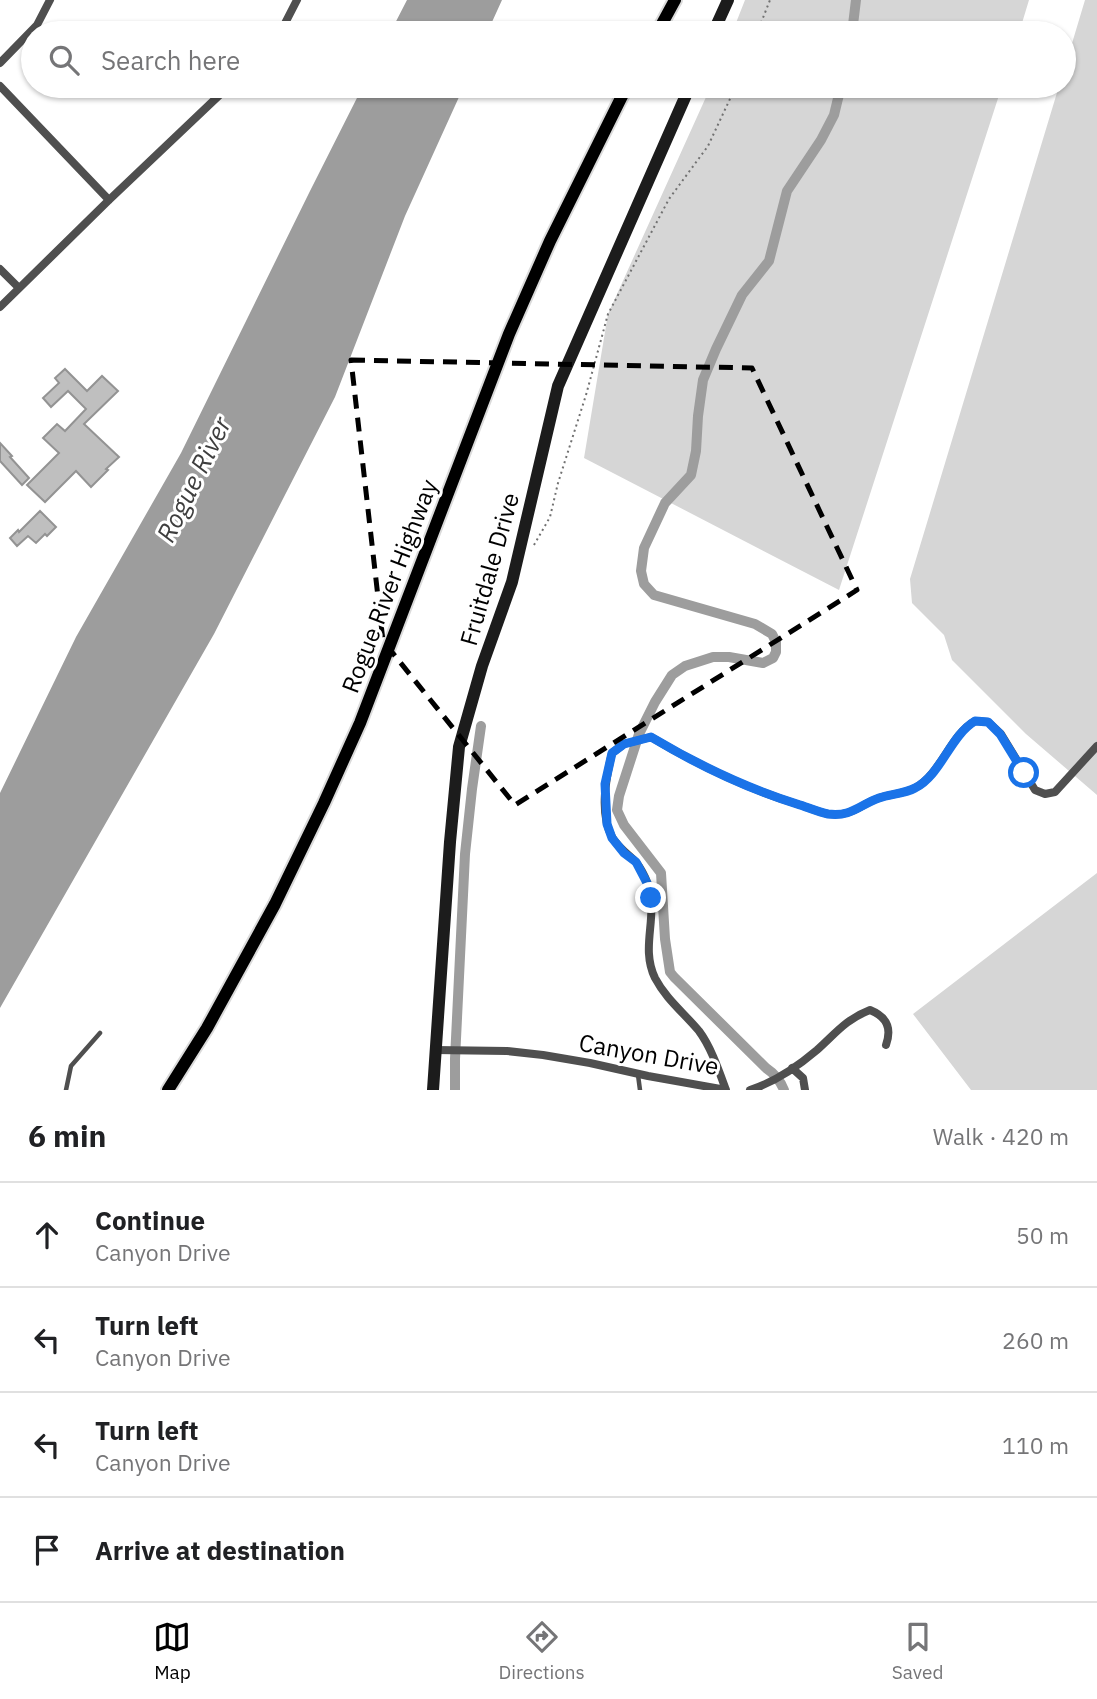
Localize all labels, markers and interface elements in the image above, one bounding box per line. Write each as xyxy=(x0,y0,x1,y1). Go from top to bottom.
search box xyxy=(21,21,1076,98)
icon: search xyxy=(45,41,83,79)
text: Search here xyxy=(101,43,240,77)
water label: Rogue River xyxy=(148,409,239,547)
street label: Rogue River Highway xyxy=(334,475,444,697)
street label: Fruitdale Drive xyxy=(452,489,526,649)
route start xyxy=(1008,757,1039,788)
route end xyxy=(635,882,666,913)
street label: Canyon Drive xyxy=(577,1026,721,1082)
text: 6 min xyxy=(28,1116,106,1155)
text: Walk · 420 m xyxy=(933,1121,1069,1151)
text: Continue xyxy=(95,1203,205,1237)
icon: ahead xyxy=(28,1216,66,1254)
text: 50 m xyxy=(1016,1220,1069,1250)
text: Canyon Drive xyxy=(95,1237,231,1267)
text: Turn left xyxy=(95,1308,198,1342)
icon: left xyxy=(28,1321,66,1359)
text: 260 m xyxy=(1002,1325,1069,1355)
text: Canyon Drive xyxy=(95,1342,231,1372)
text: Turn left xyxy=(95,1413,198,1447)
icon: left xyxy=(28,1426,66,1464)
text: 110 m xyxy=(1002,1430,1069,1460)
text: Canyon Drive xyxy=(95,1447,231,1477)
icon: arrive xyxy=(28,1531,66,1569)
text: Arrive at destination xyxy=(95,1533,345,1567)
tab: Map xyxy=(153,1618,191,1684)
tab: Directions xyxy=(498,1618,585,1684)
tab: Saved xyxy=(892,1618,944,1684)

